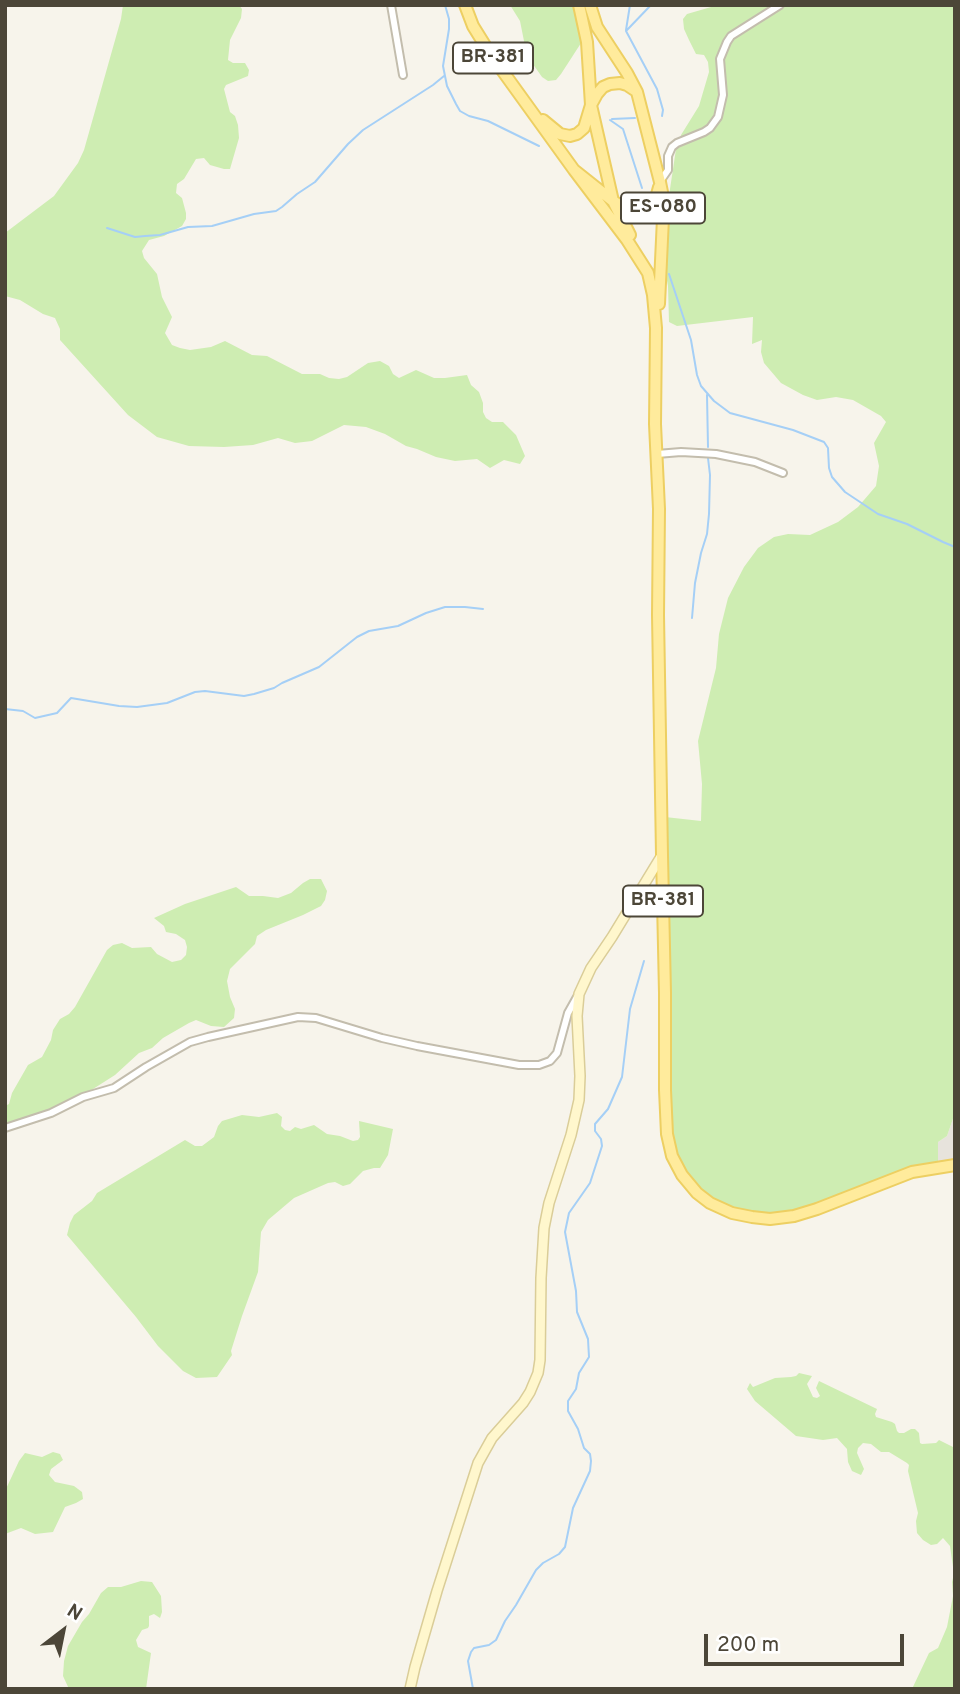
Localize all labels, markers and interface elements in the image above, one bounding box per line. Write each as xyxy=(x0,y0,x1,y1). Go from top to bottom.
road number: BR-381 xyxy=(453,43,533,74)
road number: ES-080 xyxy=(621,192,705,224)
road number: BR-381 xyxy=(623,886,703,917)
north arrow xyxy=(28,1596,98,1666)
text: N xyxy=(62,1599,86,1627)
scale bar xyxy=(708,1620,908,1664)
text: 200 m xyxy=(717,1632,779,1659)

